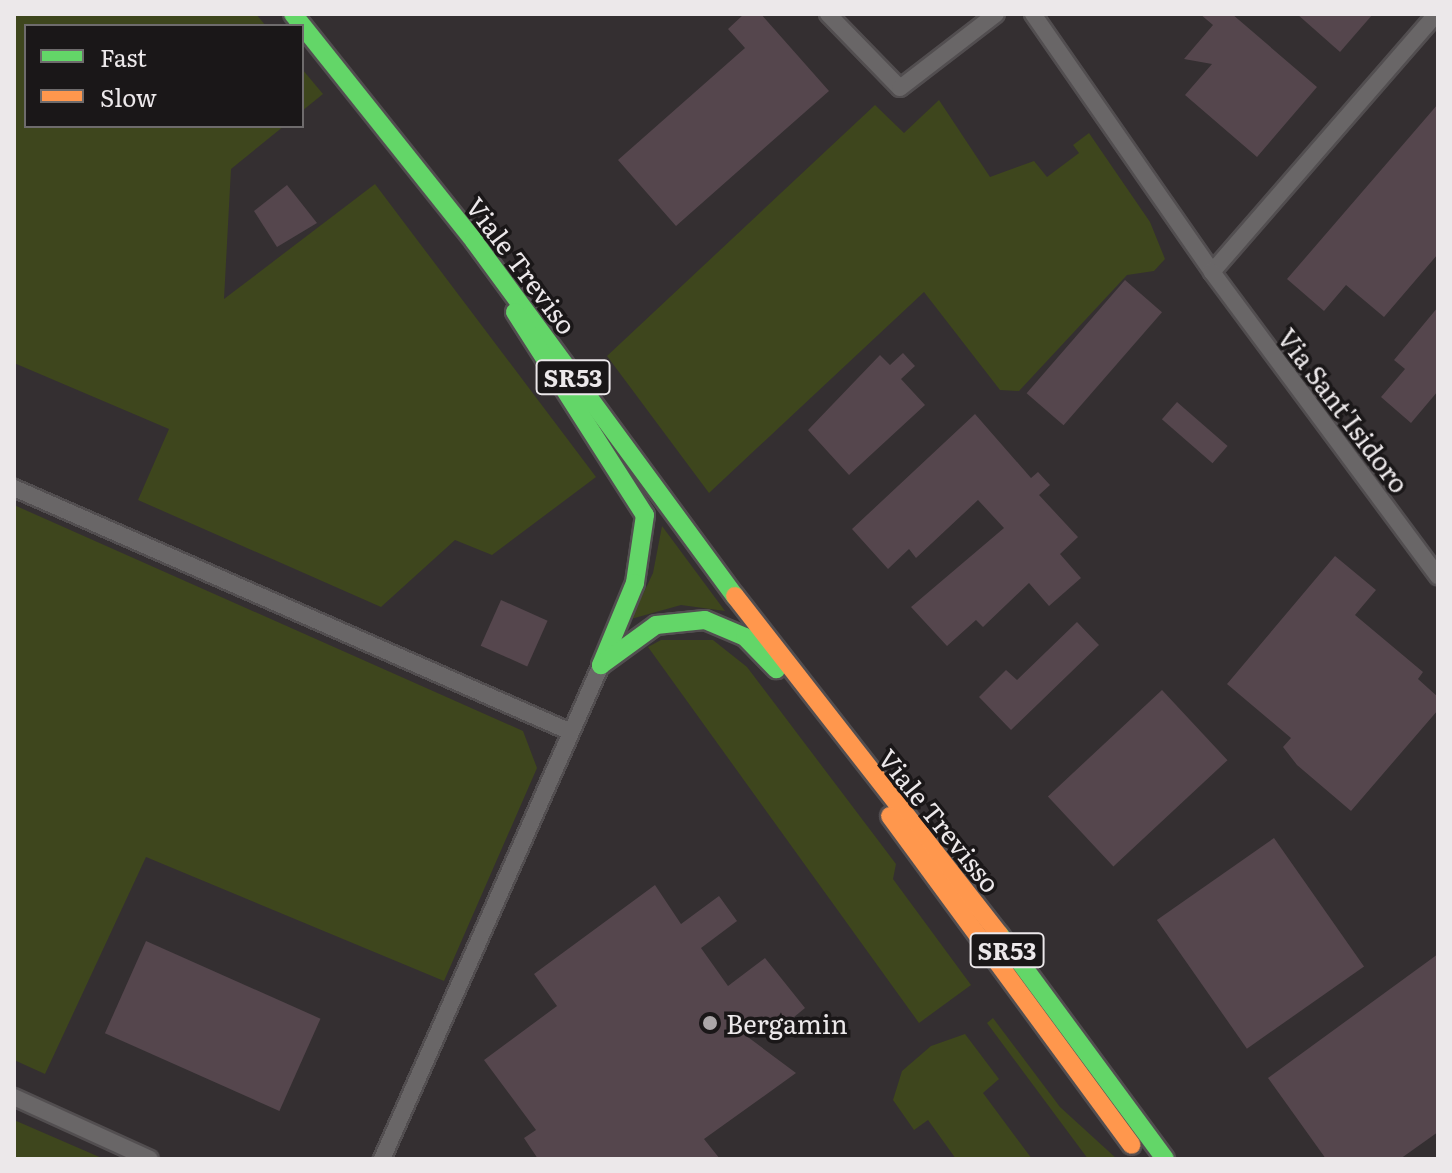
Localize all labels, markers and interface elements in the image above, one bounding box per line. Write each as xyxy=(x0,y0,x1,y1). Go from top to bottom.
legend xyxy=(24,24,304,128)
text: Fast xyxy=(100,39,147,74)
text: Slow xyxy=(100,79,157,114)
street label: Viale Treviso xyxy=(460,190,584,340)
street label: Via Sant'Isidoro xyxy=(1272,322,1416,498)
road number: SR53 xyxy=(535,357,611,397)
street label: Viale Trevisso xyxy=(873,742,1007,898)
road number: SR53 xyxy=(969,930,1045,970)
place label: Bergamin xyxy=(726,1007,848,1039)
marker: Bergamin xyxy=(701,1014,719,1032)

